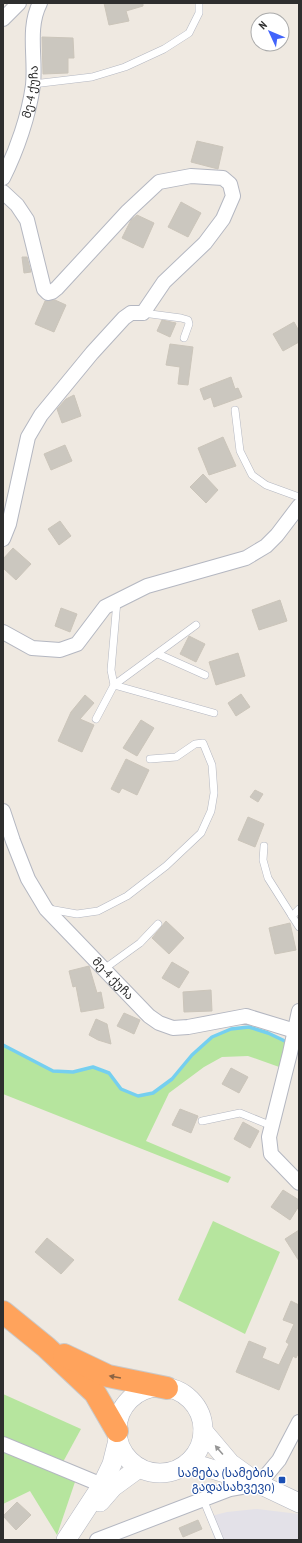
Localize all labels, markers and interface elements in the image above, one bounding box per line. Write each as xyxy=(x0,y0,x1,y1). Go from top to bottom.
north arrow xyxy=(250,12,290,52)
text: N xyxy=(256,18,270,32)
street label: მე-4 ქუჩა xyxy=(18,65,41,120)
street label: მე-4 ქუჩა xyxy=(89,954,137,1003)
one-way arrow xyxy=(109,1374,121,1380)
one-way arrow xyxy=(215,1444,224,1455)
place label: სამება (სამების გადასახვევი) xyxy=(178,1465,274,1495)
marker: სამება (სამების გადასახვევი) xyxy=(277,1475,287,1485)

